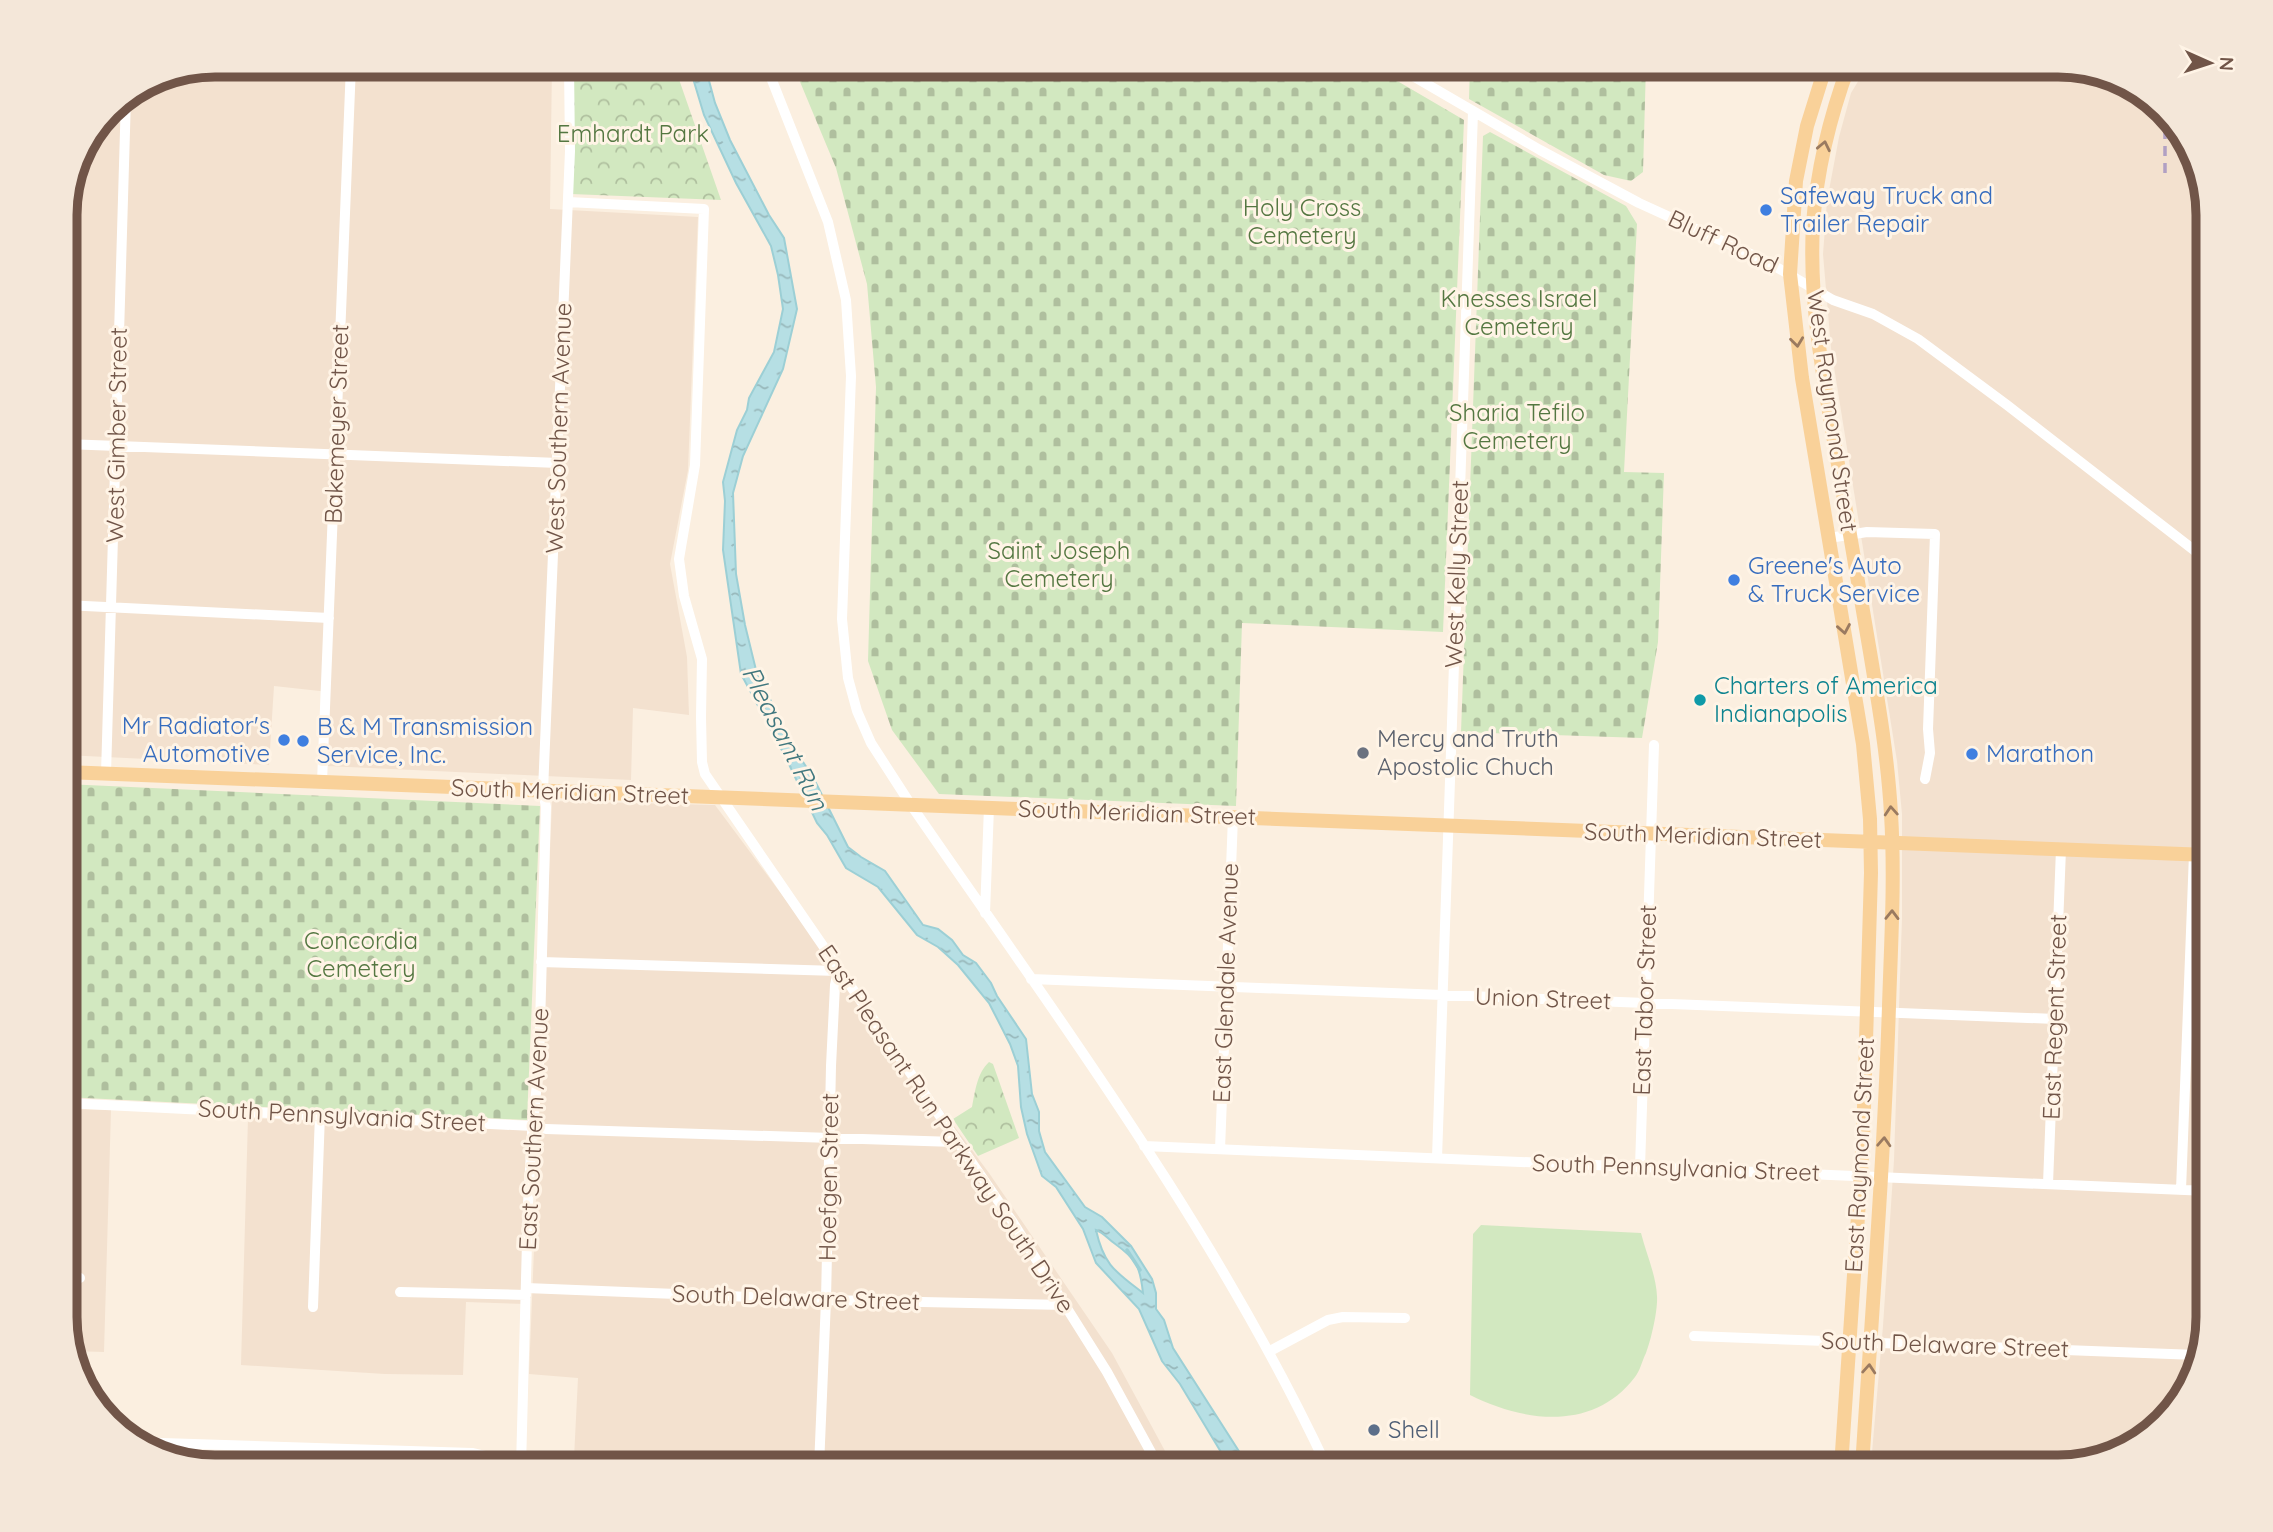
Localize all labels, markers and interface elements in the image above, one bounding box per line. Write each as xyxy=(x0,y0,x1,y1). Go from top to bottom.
north arrow xyxy=(2175,28,2245,98)
text: N xyxy=(2215,56,2239,71)
park label: Emhardt Park xyxy=(557,118,709,148)
one-way arrow xyxy=(1816,140,1831,152)
place label: Safeway Truck and Trailer Repair xyxy=(1780,180,1993,238)
park label: Holy Cross Cemetery xyxy=(1243,192,1361,250)
marker: Safeway Truck and Trailer Repair xyxy=(1758,202,1774,218)
street label: Bluff Road xyxy=(1664,203,1783,280)
park label: Knesses Israel Cemetery xyxy=(1440,283,1598,341)
street label: West Raymond Street xyxy=(1801,288,1865,534)
street label: West Southern Avenue xyxy=(539,302,577,554)
street label: Bakemeyer Street xyxy=(318,324,354,524)
street label: West Gimber Street xyxy=(99,327,133,543)
one-way arrow xyxy=(1789,336,1804,347)
park label: Sharia Tefilo Cemetery xyxy=(1449,397,1585,455)
street label: West Kelly Street xyxy=(1438,479,1474,668)
park label: Saint Joseph Cemetery xyxy=(988,535,1130,593)
place label: Greene's Auto & Truck Service xyxy=(1748,550,1920,608)
marker: Greene's Auto & Truck Service xyxy=(1726,572,1742,588)
one-way arrow xyxy=(1836,624,1851,635)
water label: Pleasant Run xyxy=(735,660,836,816)
place label: Charters of America Indianapolis xyxy=(1714,670,1938,728)
marker: Charters of America Indianapolis xyxy=(1692,692,1708,708)
place label: Mr Radiator's Automotive xyxy=(122,710,270,768)
place label: B & M Transmission Service, Inc. xyxy=(317,711,533,769)
place label: Mercy and Truth Apostolic Chuch xyxy=(1377,723,1559,781)
marker: Mr Radiator's Automotive xyxy=(276,732,292,748)
marker: B & M Transmission Service, Inc. xyxy=(295,733,311,749)
place label: Marathon xyxy=(1986,738,2094,768)
marker: Mercy and Truth Apostolic Chuch xyxy=(1355,745,1371,761)
marker: Marathon xyxy=(1964,746,1980,762)
street label: South Meridian Street xyxy=(451,772,689,810)
street label: South Meridian Street xyxy=(1018,793,1256,831)
one-way arrow xyxy=(1883,805,1898,816)
street label: South Meridian Street xyxy=(1584,816,1822,854)
street label: East Glendale Avenue xyxy=(1206,862,1244,1103)
street label: East Tabor Street xyxy=(1626,904,1662,1096)
one-way arrow xyxy=(1884,909,1899,920)
street label: East Regent Street xyxy=(2035,914,2073,1120)
park label: Concordia Cemetery xyxy=(304,925,418,983)
street label: East Pleasant Run Parkway South Drive xyxy=(812,939,1082,1318)
street label: Union Street xyxy=(1474,981,1612,1015)
street label: East Southern Avenue xyxy=(512,1007,554,1251)
street label: East Raymond Street xyxy=(1838,1037,1880,1273)
street label: South Pennsylvania Street xyxy=(197,1092,487,1138)
street label: Hoefgen Street xyxy=(812,1093,844,1261)
one-way arrow xyxy=(1877,1137,1892,1148)
street label: South Pennsylvania Street xyxy=(1532,1147,1820,1187)
street label: South Delaware Street xyxy=(672,1278,920,1316)
street label: South Delaware Street xyxy=(1821,1325,2069,1363)
one-way arrow xyxy=(1861,1364,1876,1375)
place label: Shell xyxy=(1388,1414,1440,1444)
marker: Shell xyxy=(1366,1422,1382,1438)

